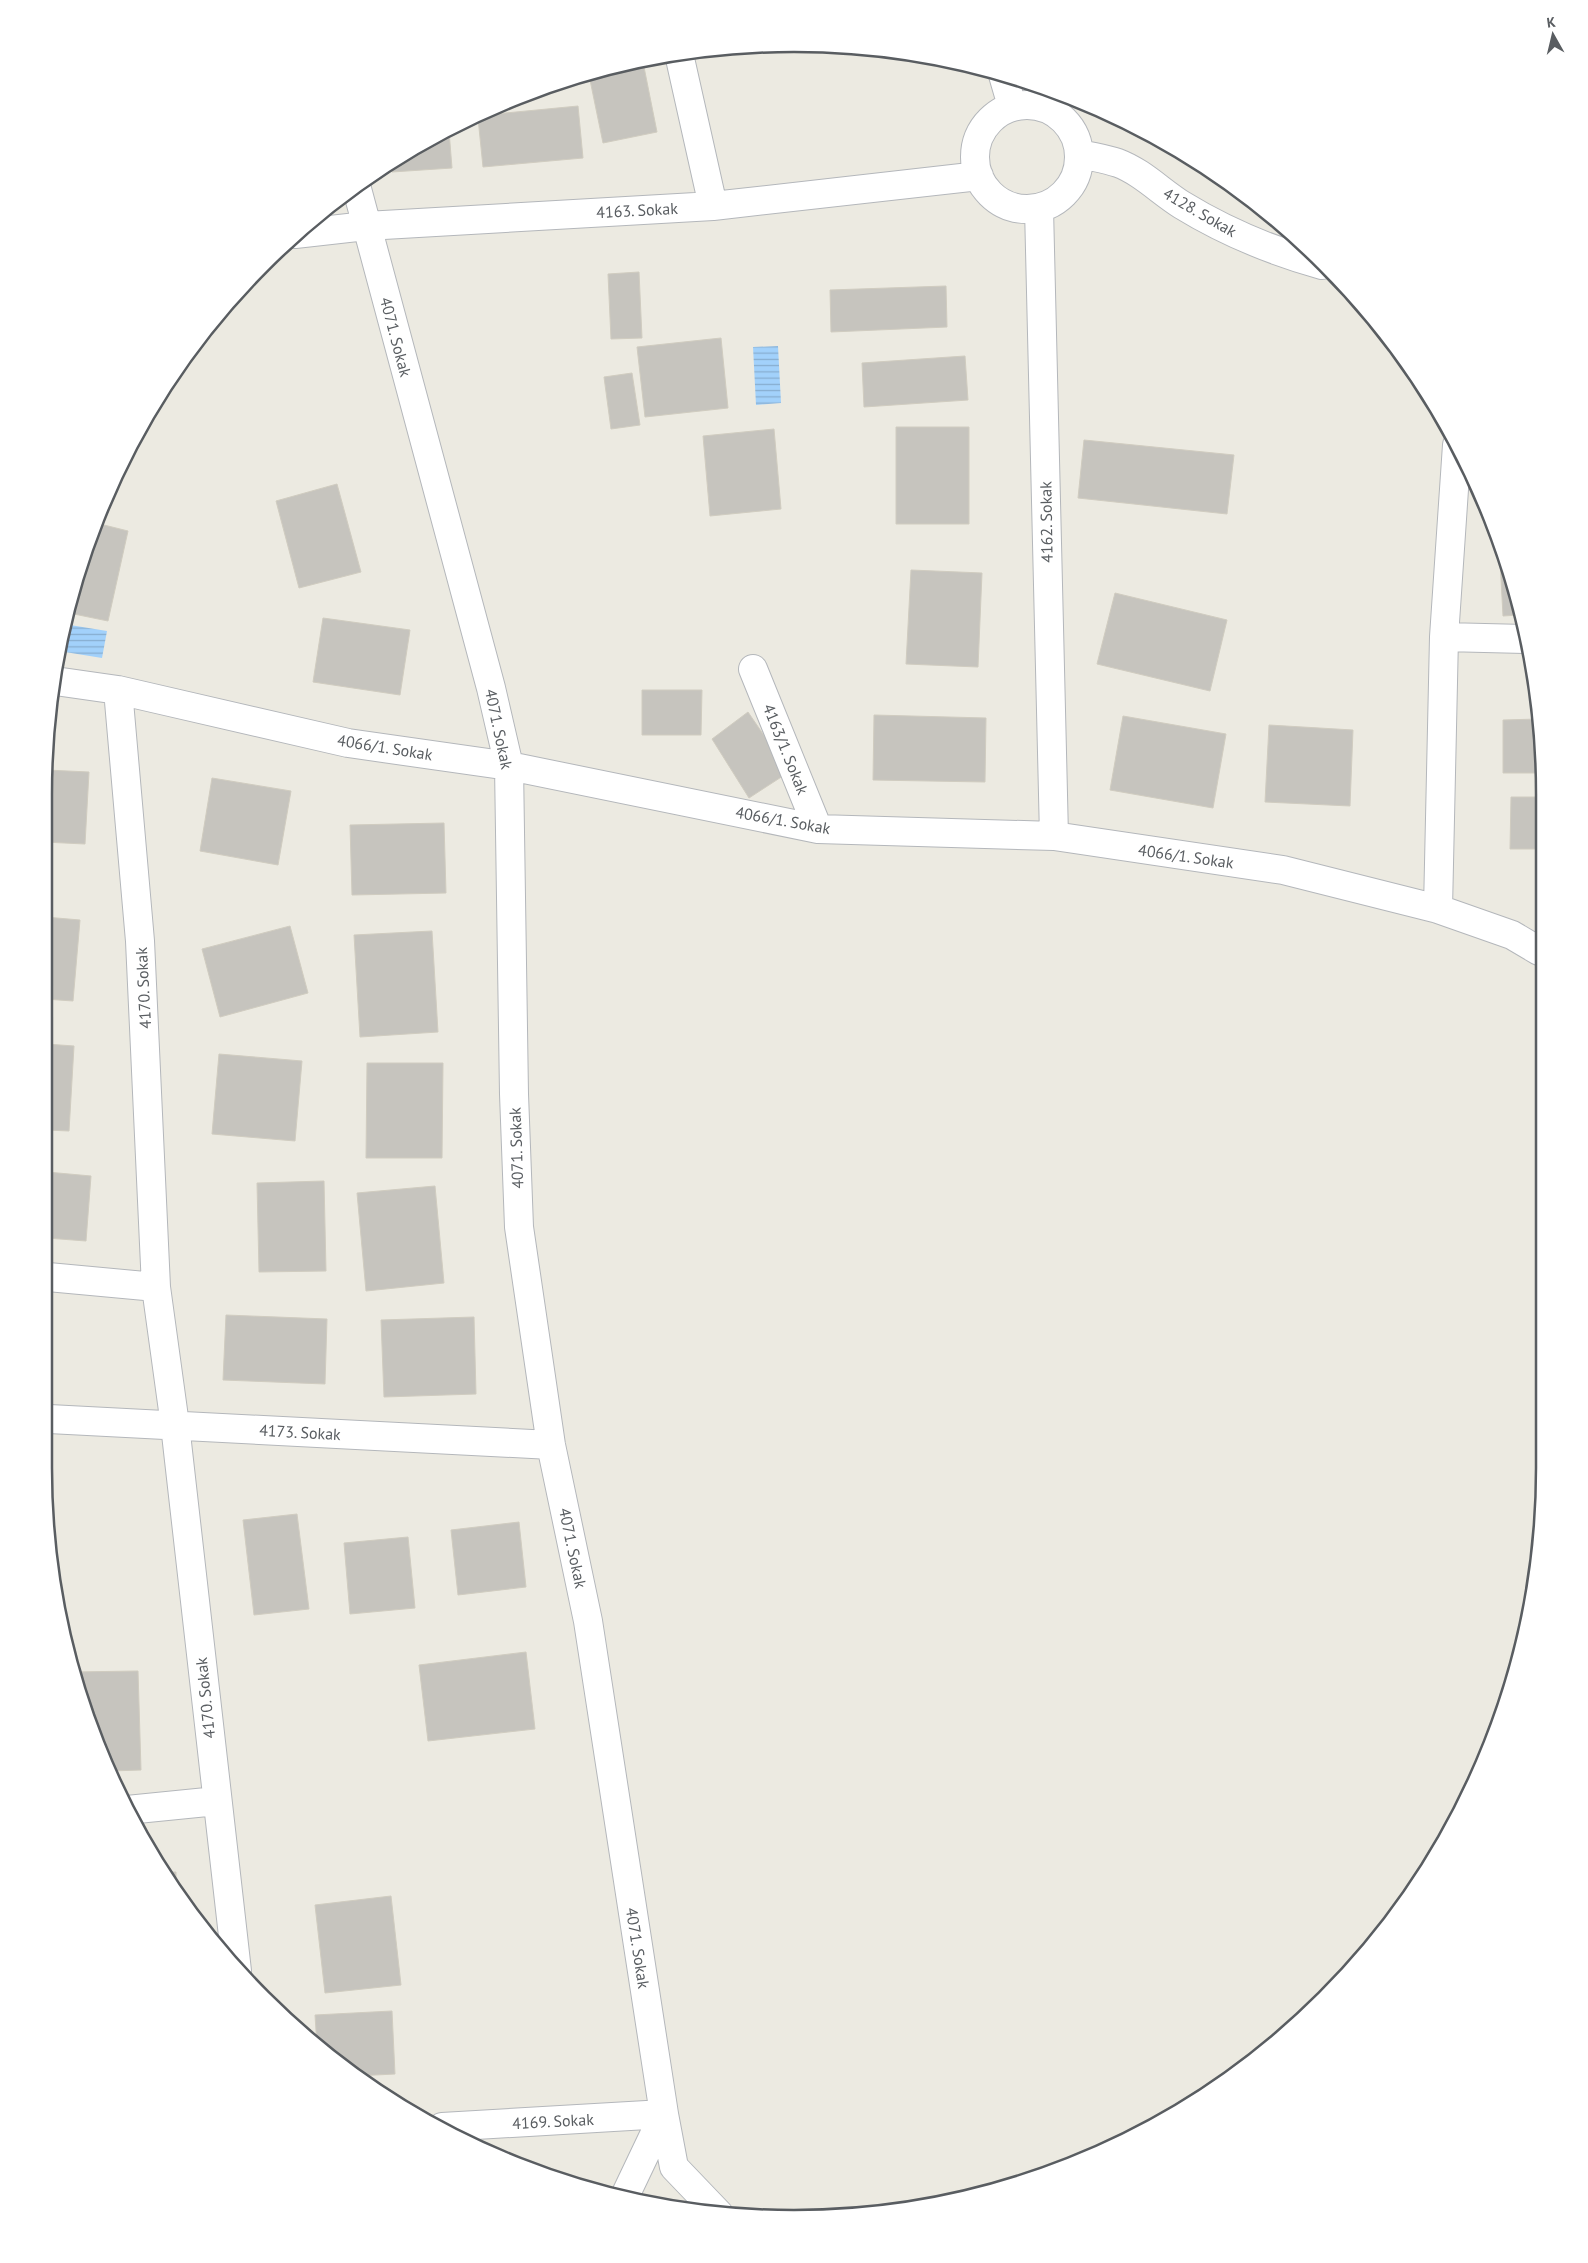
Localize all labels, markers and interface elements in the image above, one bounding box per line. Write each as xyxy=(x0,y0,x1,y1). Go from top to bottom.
north arrow xyxy=(1528,10,1578,60)
text: K xyxy=(1546,13,1557,32)
street label: 4128. Sokak xyxy=(1160,183,1241,241)
street label: 4163. Sokak xyxy=(596,198,679,222)
street label: 4071. Sokak xyxy=(376,295,416,379)
street label: 4162. Sokak xyxy=(1035,481,1057,563)
street label: 4071. Sokak xyxy=(481,687,517,771)
street label: 4163/1. Sokak xyxy=(759,701,813,798)
street label: 4066/1. Sokak xyxy=(336,730,434,764)
street label: 4066/1. Sokak xyxy=(734,802,832,838)
street label: 4066/1. Sokak xyxy=(1137,839,1235,873)
street label: 4170. Sokak xyxy=(131,946,155,1029)
street label: 4071. Sokak xyxy=(505,1107,527,1189)
street label: 4173. Sokak xyxy=(259,1420,342,1444)
street label: 4071. Sokak xyxy=(555,1506,591,1590)
street label: 4170. Sokak xyxy=(191,1656,219,1740)
street label: 4071. Sokak xyxy=(622,1906,654,1990)
street label: 4169. Sokak xyxy=(512,2109,595,2133)

